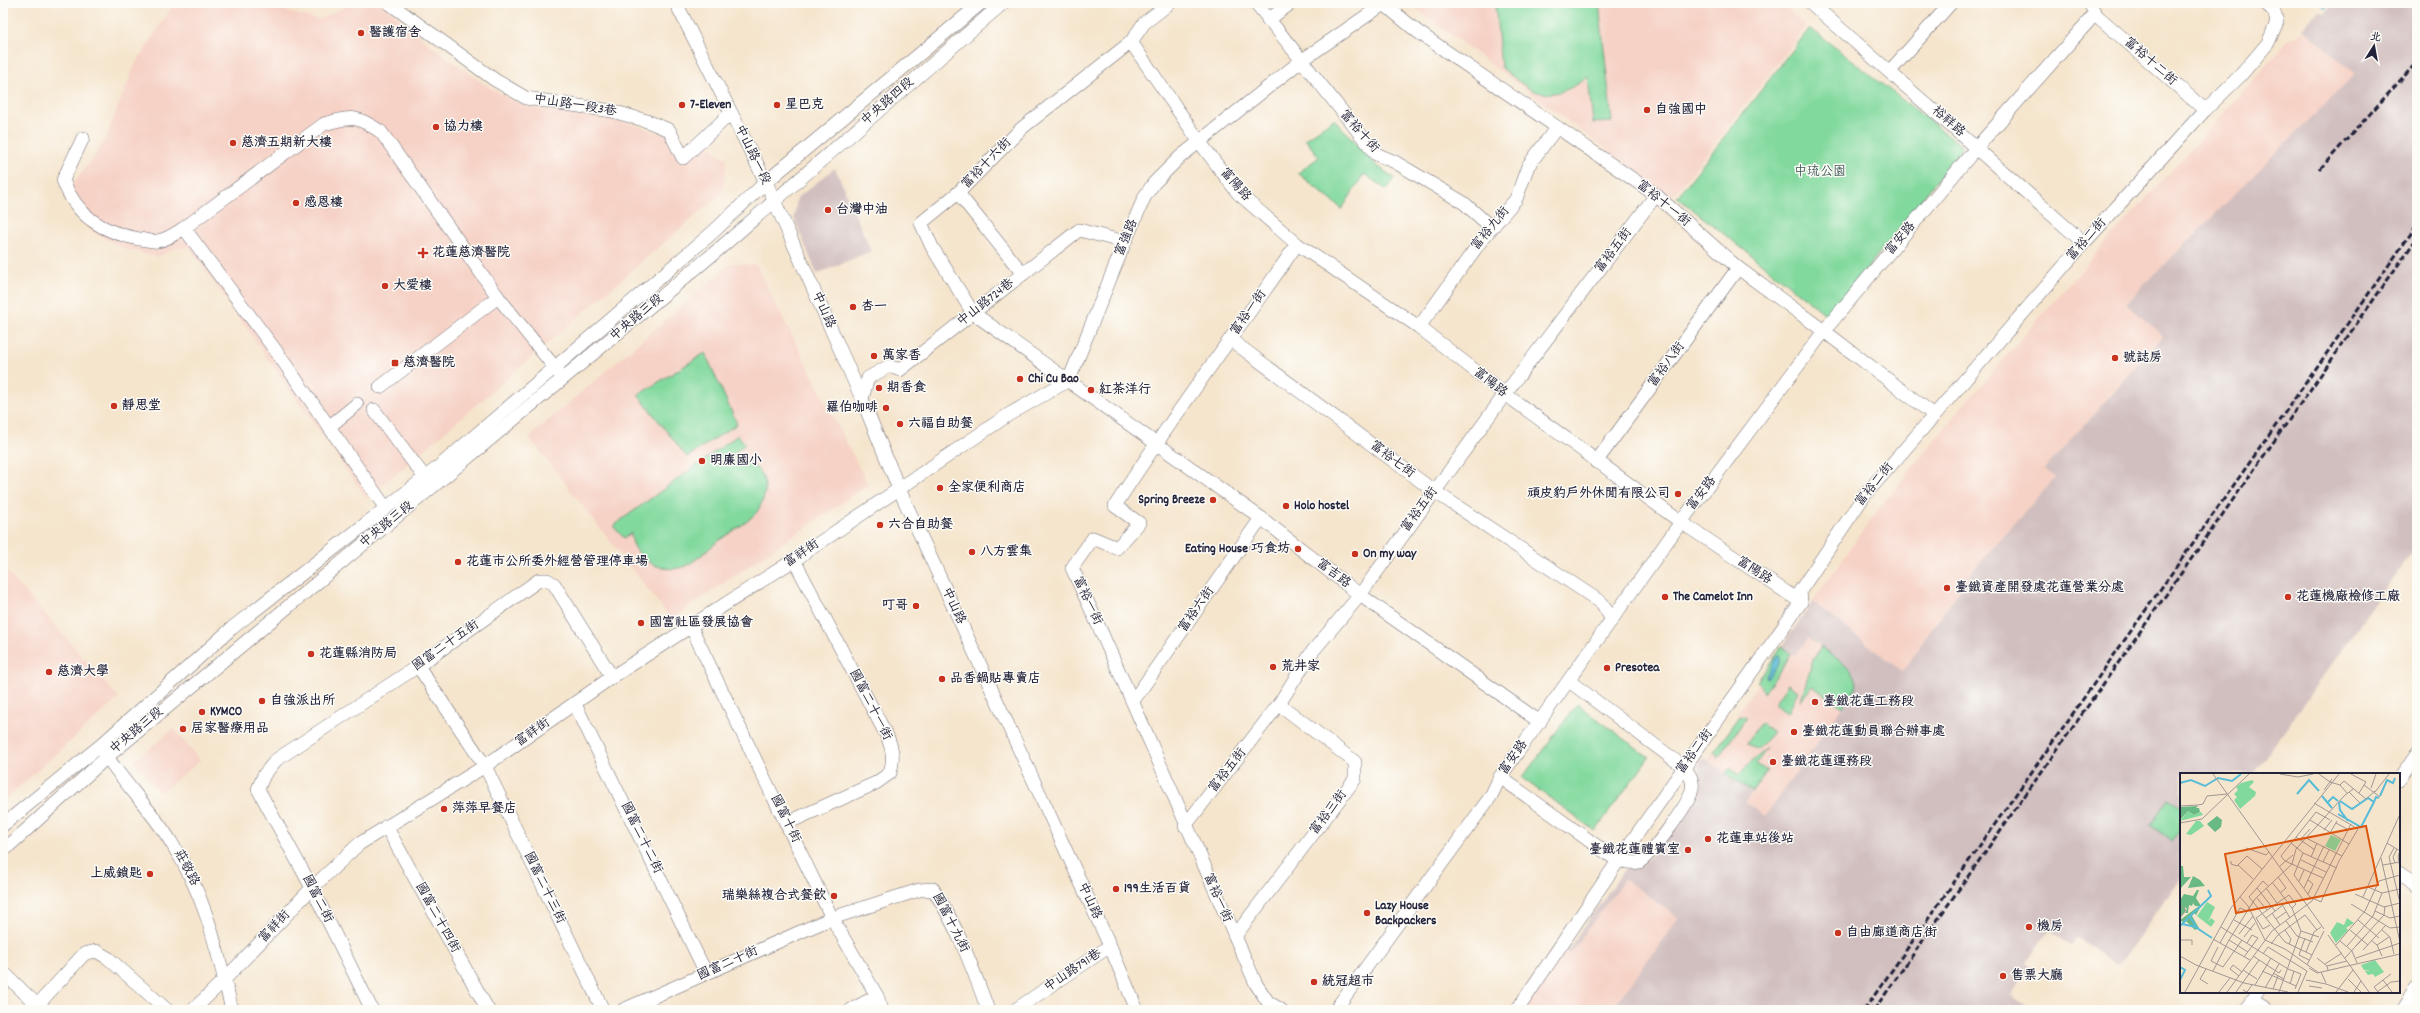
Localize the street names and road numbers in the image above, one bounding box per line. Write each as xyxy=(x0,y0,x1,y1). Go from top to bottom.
street label: 富裕十二街 xyxy=(2119,34,2181,90)
street label: 中央路四段 xyxy=(857,74,919,130)
street label: 中山路一段3巷 xyxy=(532,90,618,122)
street label: 裕祥路 xyxy=(1927,102,1969,142)
street label: 富裕十街 xyxy=(1335,106,1383,158)
street label: 中山路一段 xyxy=(729,122,775,188)
street label: 富裕十六街 xyxy=(958,134,1016,194)
street label: 富陽路 xyxy=(1215,164,1255,206)
street label: 富裕十一街 xyxy=(1632,176,1694,232)
street label: 富裕九街 xyxy=(1467,203,1515,255)
street label: 富裕二街 xyxy=(2063,214,2111,266)
street label: 富強路 xyxy=(1111,216,1143,260)
street label: 富安路 xyxy=(1881,218,1921,260)
street label: 富裕五街 xyxy=(1591,225,1637,277)
street label: 中山路724巷 xyxy=(953,275,1019,331)
street label: 富裕一街 xyxy=(1226,286,1272,340)
street label: 中山路 xyxy=(806,288,840,332)
street label: 中央路三段 xyxy=(606,290,668,346)
street label: 富裕八街 xyxy=(1644,338,1690,392)
street label: 富陽路 xyxy=(1469,364,1511,402)
street label: 富裕七街 xyxy=(1366,437,1418,483)
street label: 富裕二街 xyxy=(1851,459,1899,511)
street label: 富安路 xyxy=(1683,473,1721,515)
street label: 富裕五街 xyxy=(1397,483,1443,537)
street label: 中央路三段 xyxy=(356,497,418,553)
street label: 富祥街 xyxy=(781,535,823,573)
street label: 富陽路 xyxy=(1732,552,1776,590)
street label: 富吉路 xyxy=(1312,555,1354,593)
street label: 富裕一街 xyxy=(1067,573,1107,629)
street label: 富裕六街 xyxy=(1174,583,1220,637)
street label: 中山路 xyxy=(936,584,970,628)
street label: 國富二十五街 xyxy=(409,616,483,676)
street label: 國富二十一街 xyxy=(844,666,896,744)
street label: 中央路三段 xyxy=(106,703,168,759)
street label: 富祥街 xyxy=(512,714,554,752)
street label: 富裕二街 xyxy=(1672,725,1718,779)
street label: 富安路 xyxy=(1495,737,1533,779)
street label: 富裕五街 xyxy=(1205,745,1251,797)
street label: 富裕三街 xyxy=(1306,787,1352,839)
street label: 國富十街 xyxy=(765,791,805,847)
street label: 國富二十二街 xyxy=(615,799,667,877)
street label: 莊敬路 xyxy=(168,846,204,890)
street label: 國富二十三街 xyxy=(518,849,570,927)
street label: 富裕一街 xyxy=(1198,870,1236,926)
street label: 國富二街 xyxy=(297,872,337,926)
street label: 國富二十四街 xyxy=(410,879,464,957)
street label: 中山路 xyxy=(1072,879,1106,923)
street label: 國富十九街 xyxy=(927,890,973,956)
street label: 富祥街 xyxy=(255,906,295,948)
street label: 國富二十街 xyxy=(694,942,762,986)
street label: 中山路791巷 xyxy=(1040,945,1106,997)

